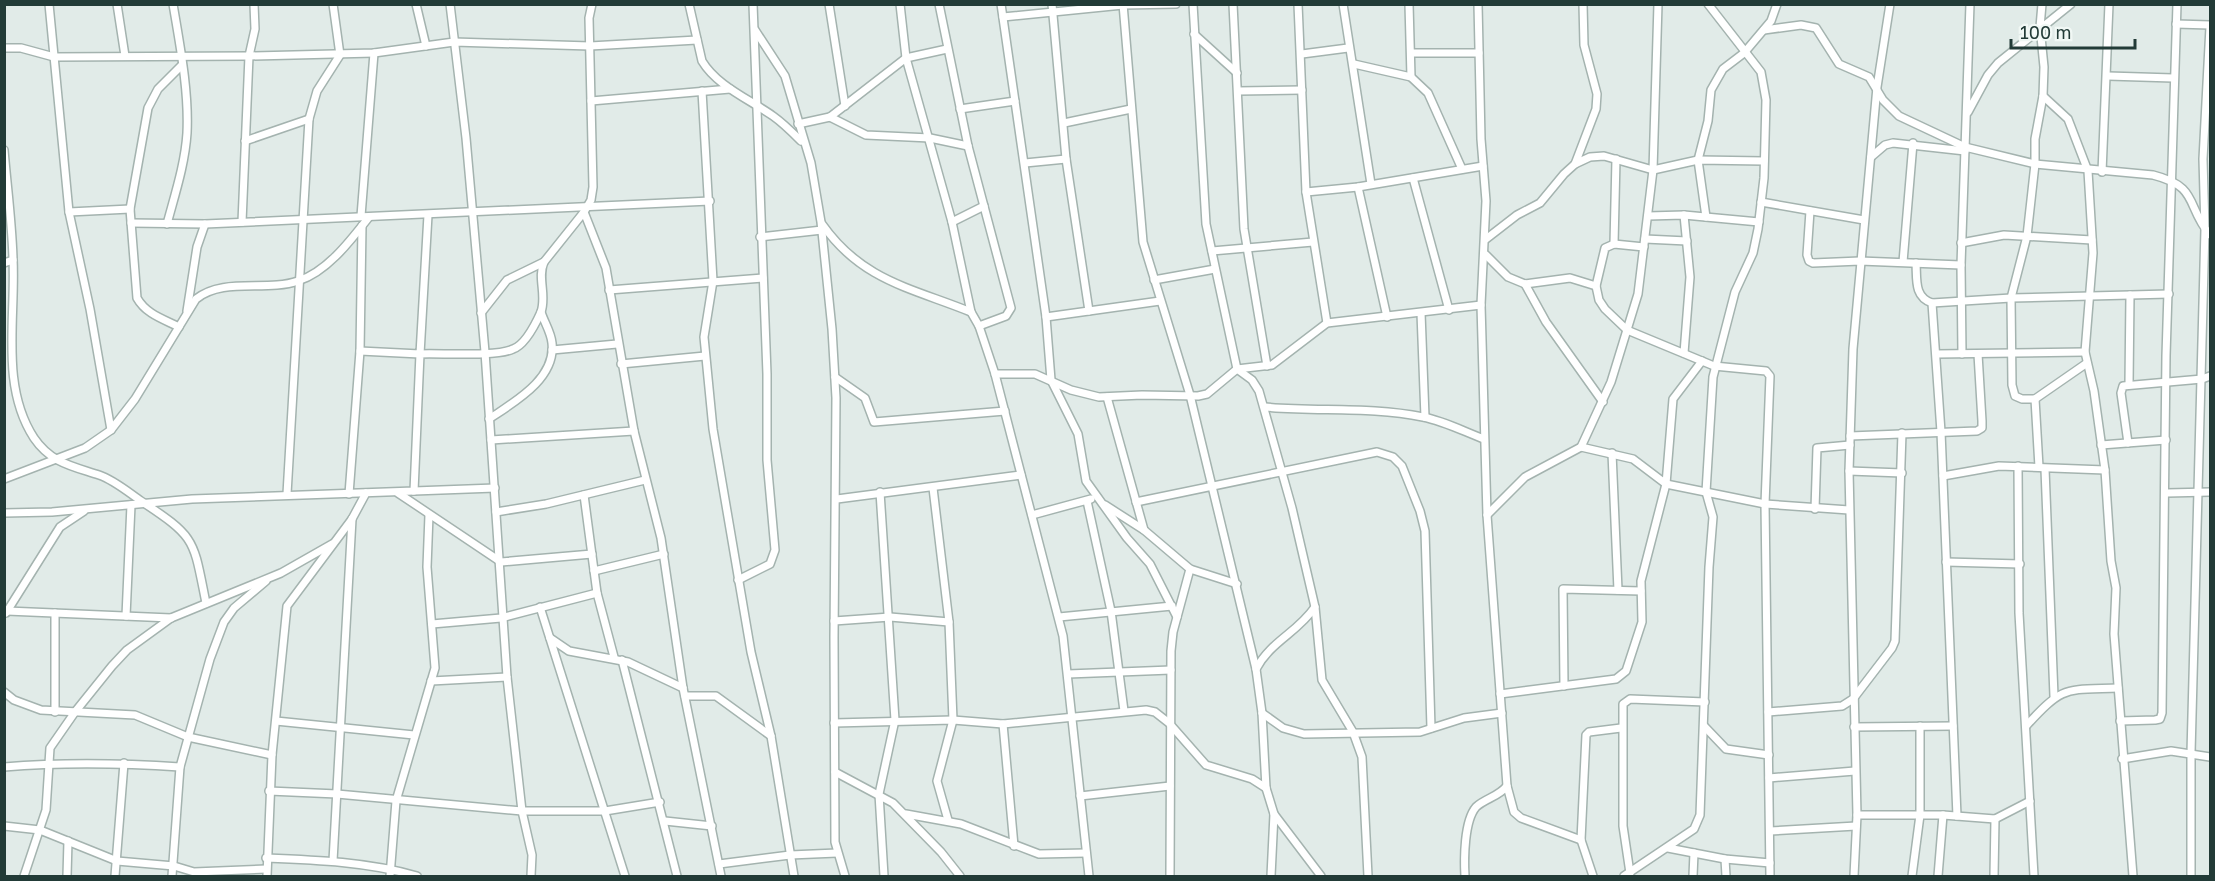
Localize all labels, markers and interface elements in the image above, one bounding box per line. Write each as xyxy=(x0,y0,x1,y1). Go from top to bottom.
scale bar xyxy=(2011,12,2136,50)
text: 100 m xyxy=(2020,21,2071,43)

